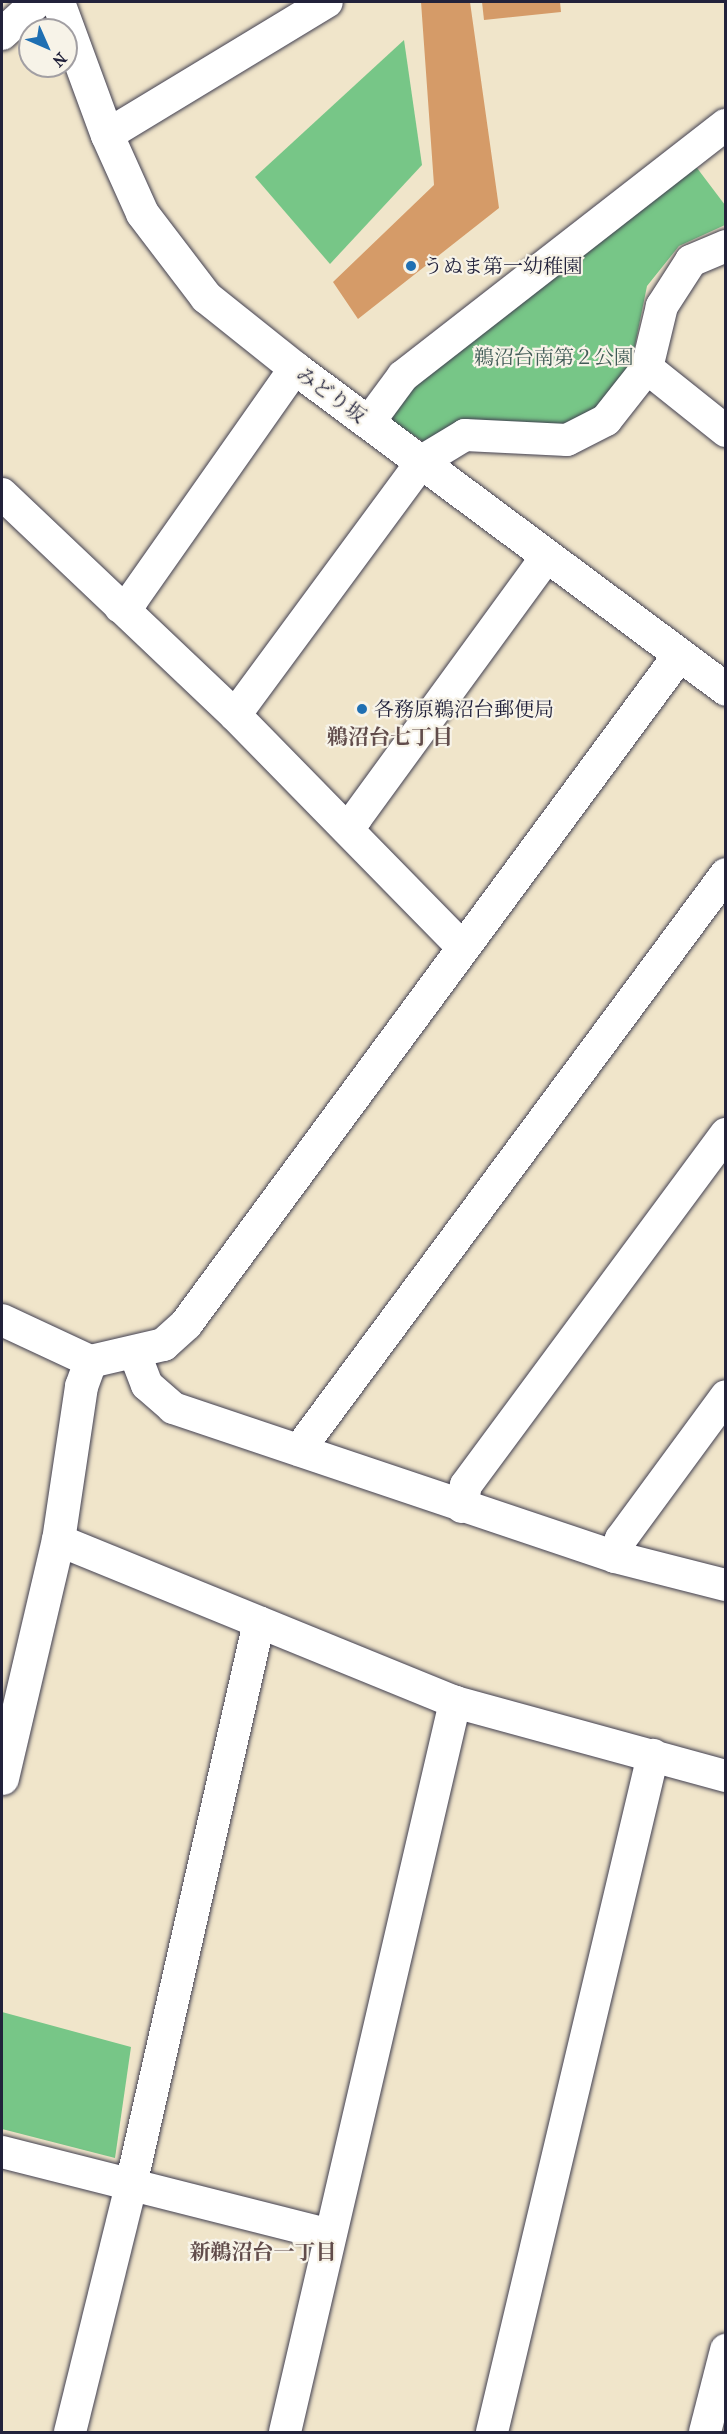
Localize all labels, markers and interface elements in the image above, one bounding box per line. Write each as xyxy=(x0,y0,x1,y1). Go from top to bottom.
north arrow xyxy=(18,18,78,78)
text: N xyxy=(49,49,71,71)
place label: うぬま第一幼稚園 xyxy=(423,254,583,278)
marker: うぬま第一幼稚園 xyxy=(404,259,418,273)
park label: 鵜沼台南第２公園 xyxy=(474,345,634,369)
street label: みどり坂 xyxy=(292,362,370,428)
place label: 各務原鵜沼台郵便局 xyxy=(374,697,554,721)
marker: 各務原鵜沼台郵便局 xyxy=(355,702,369,716)
district label: 鵜沼台七丁目 xyxy=(327,724,453,750)
district label: 新鵜沼台一丁目 xyxy=(190,2239,336,2265)

